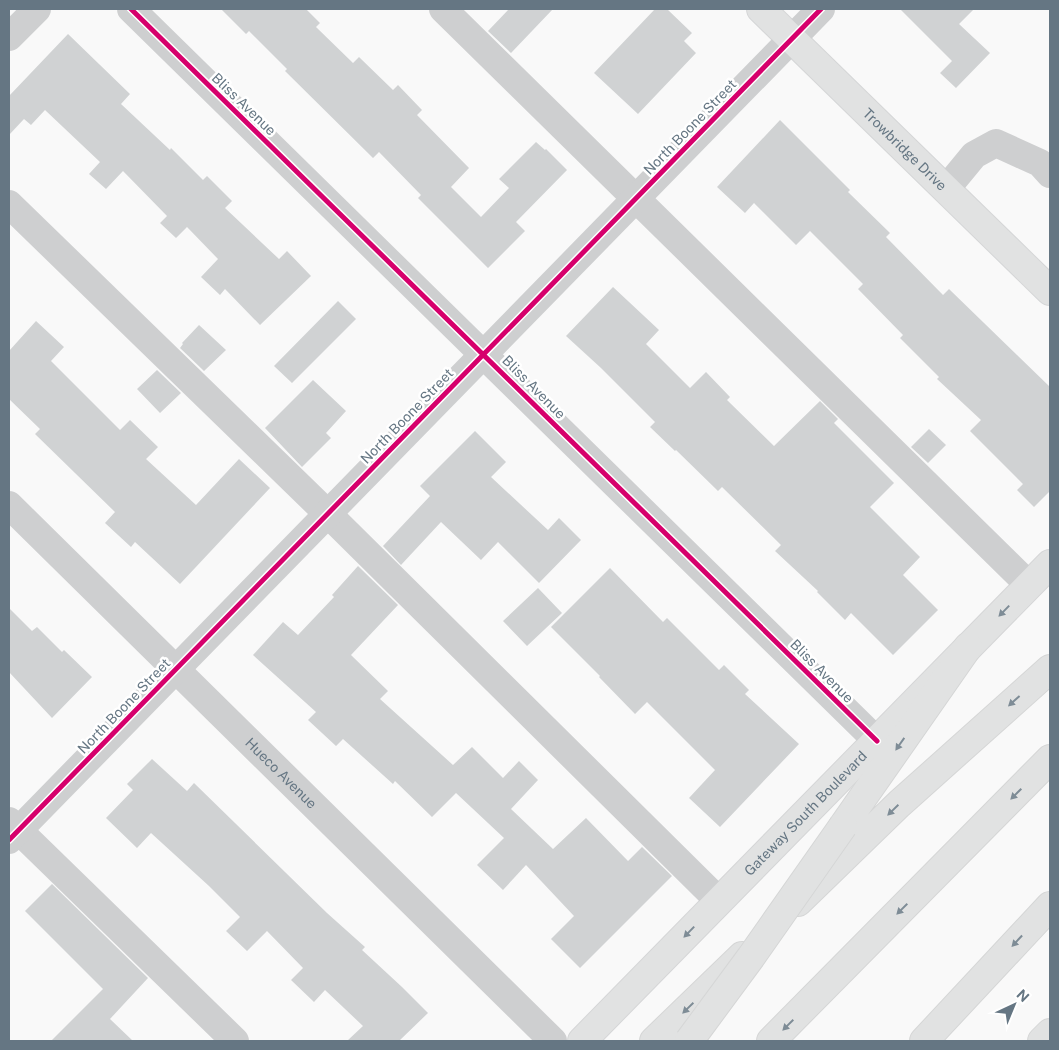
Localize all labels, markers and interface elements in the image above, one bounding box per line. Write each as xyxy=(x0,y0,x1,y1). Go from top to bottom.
street label: Bliss Avenue xyxy=(209,70,279,138)
street label: North Boone Street xyxy=(640,76,740,178)
street label: Trowbridge Drive xyxy=(860,105,950,194)
street label: Bliss Avenue xyxy=(499,352,569,422)
street label: North Boone Street xyxy=(357,365,457,467)
one-way arrow xyxy=(998,605,1010,617)
street label: Bliss Avenue xyxy=(787,636,857,706)
street label: North Boone Street xyxy=(74,655,174,757)
one-way arrow xyxy=(1008,695,1020,707)
street label: Hueco Avenue xyxy=(242,735,320,812)
one-way arrow xyxy=(895,737,905,751)
street label: Gateway South Boulevard xyxy=(741,748,870,879)
one-way arrow xyxy=(1010,787,1022,799)
one-way arrow xyxy=(888,804,900,816)
one-way arrow xyxy=(896,903,908,915)
one-way arrow xyxy=(684,926,696,938)
one-way arrow xyxy=(1011,935,1023,947)
north arrow xyxy=(989,980,1039,1030)
text: N xyxy=(1014,986,1033,1005)
one-way arrow xyxy=(683,1002,695,1014)
one-way arrow xyxy=(782,1018,794,1030)

